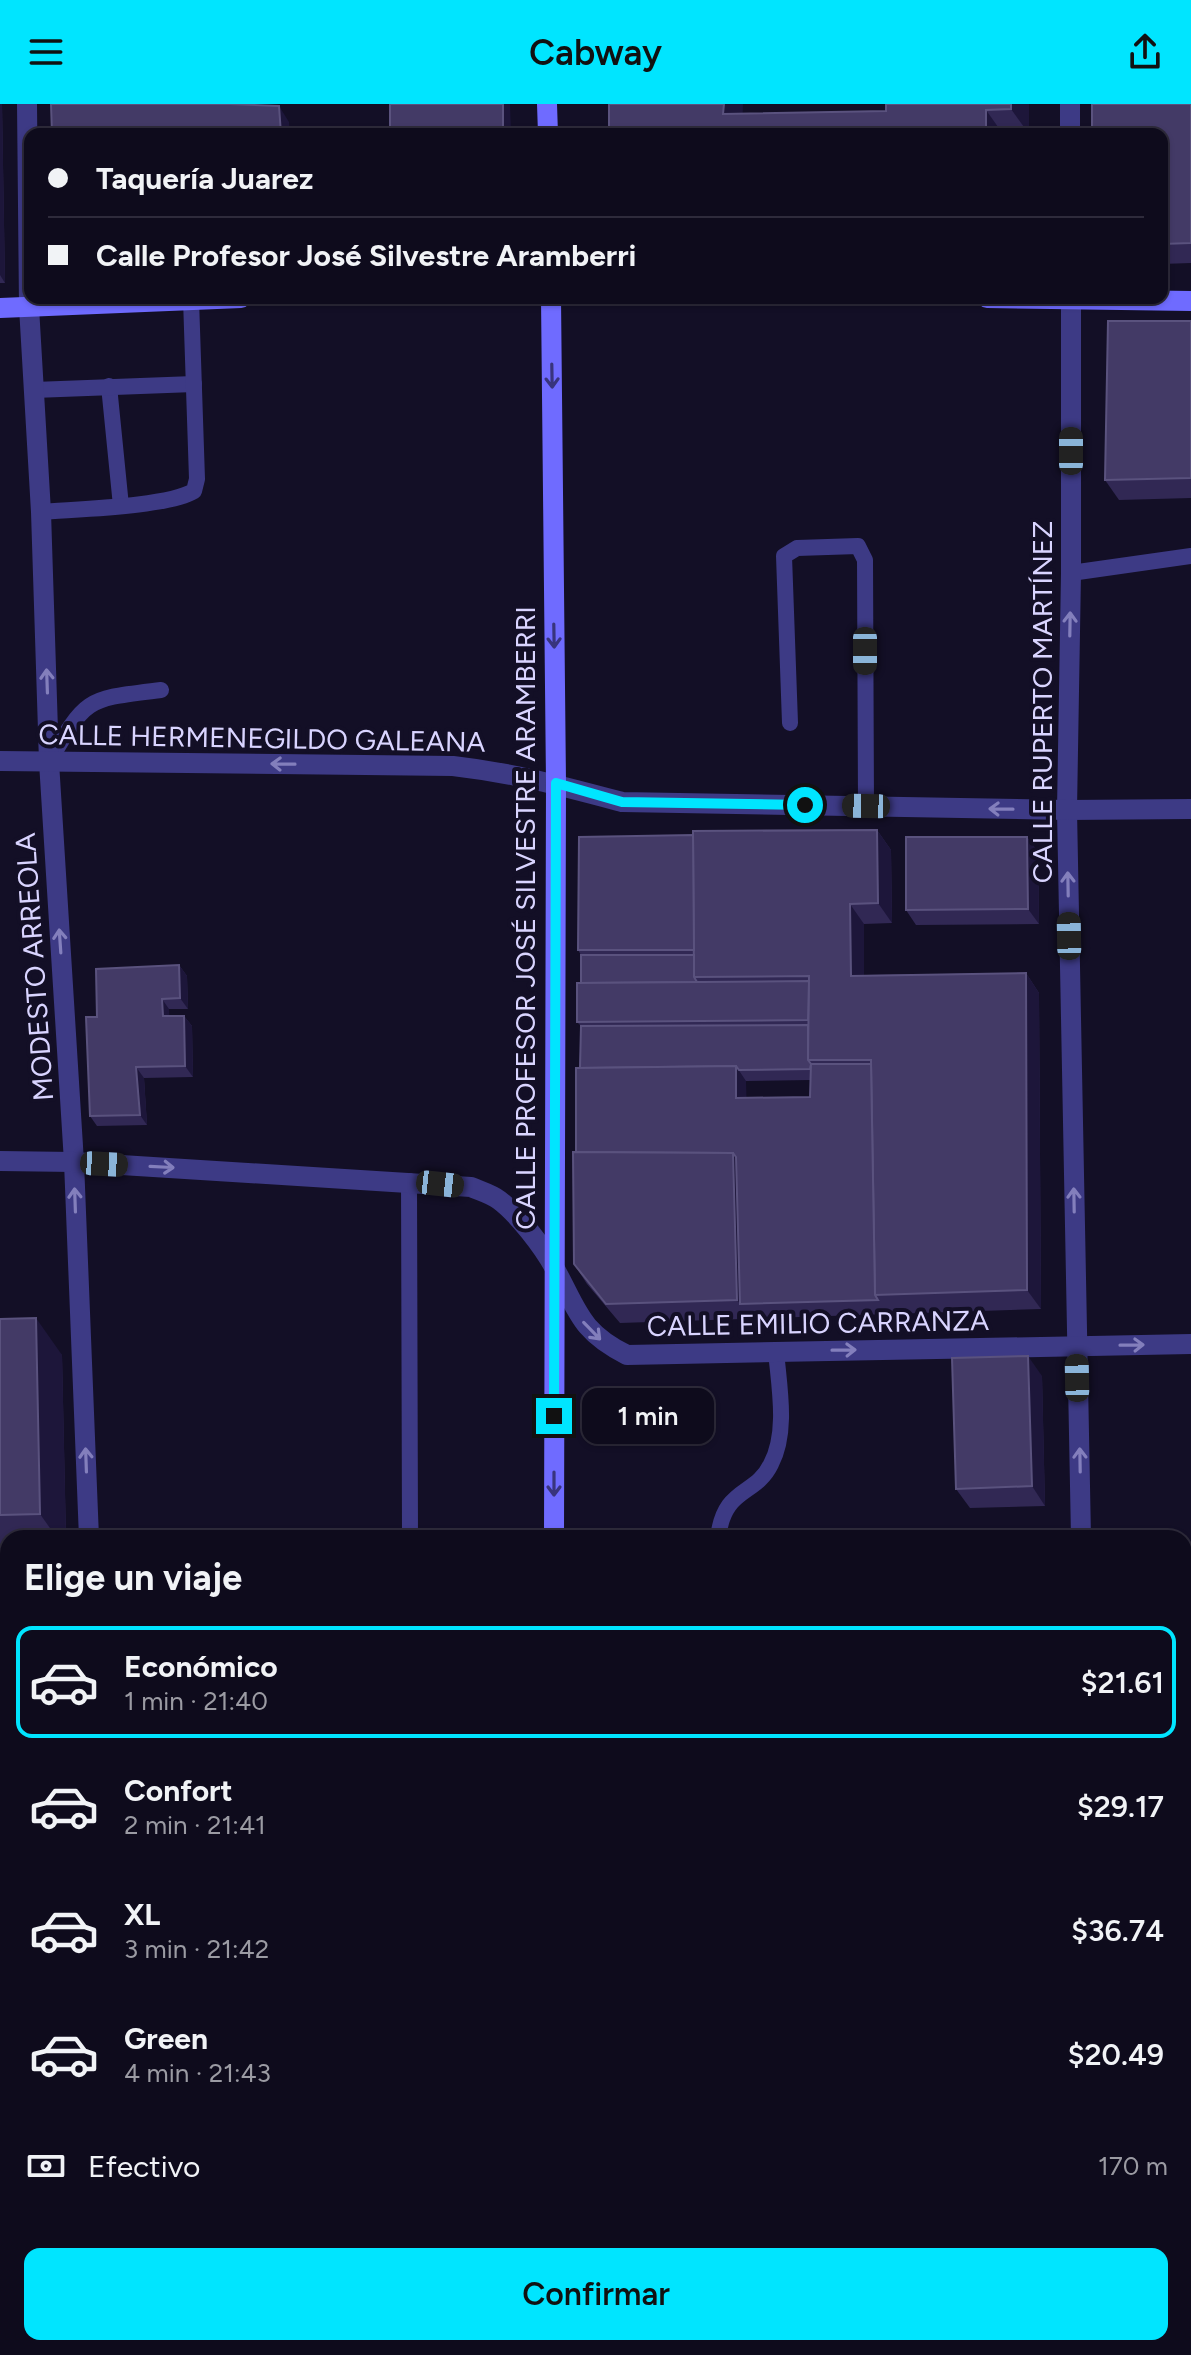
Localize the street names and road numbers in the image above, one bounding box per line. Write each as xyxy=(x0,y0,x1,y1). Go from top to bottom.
street label: CALLE RUPERTO MARTÍNEZ xyxy=(1025,521,1059,883)
street label: CALLE PROFESOR JOSÉ SILVESTRE ARAMBERRI xyxy=(508,606,542,1230)
street label: CALLE HERMENEGILDO GALEANA xyxy=(38,717,486,759)
street label: MODESTO ARREOLA xyxy=(8,832,60,1102)
street label: CALLE EMILIO CARRANZA xyxy=(647,1303,989,1343)

